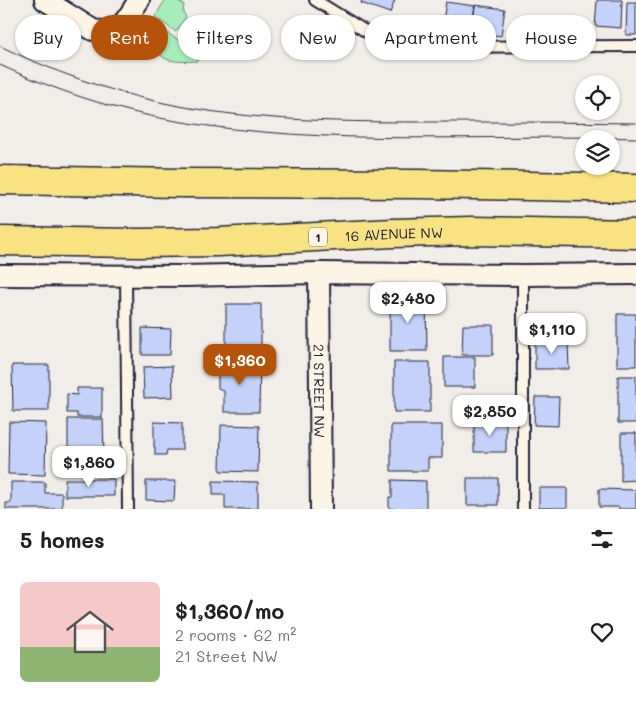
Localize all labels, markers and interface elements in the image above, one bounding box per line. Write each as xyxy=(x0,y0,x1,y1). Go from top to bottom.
chip: Buy xyxy=(15,15,81,60)
chip: Rent xyxy=(91,15,168,60)
chip: Filters xyxy=(178,15,271,60)
chip: New xyxy=(281,15,355,60)
chip: Apartment xyxy=(365,15,496,60)
chip: House xyxy=(506,15,596,60)
map controls xyxy=(575,75,620,175)
button: locate xyxy=(575,75,620,120)
button: layers xyxy=(575,130,620,175)
street label: 16 AVENUE NW xyxy=(344,222,443,245)
road number: 1 xyxy=(309,228,327,246)
pin: $2,480 xyxy=(367,282,449,324)
text: $2,480 xyxy=(381,287,435,308)
pin: $1,110 xyxy=(511,312,593,355)
text: $1,110 xyxy=(529,318,575,339)
pin: $1,360 xyxy=(199,344,281,386)
street label: 21 STREET NW xyxy=(310,344,330,438)
text: $1,360 xyxy=(214,349,266,370)
pin: $2,850 xyxy=(449,394,531,437)
text: $2,850 xyxy=(463,400,517,421)
pin: $1,860 xyxy=(48,446,130,488)
text: $1,860 xyxy=(63,451,115,472)
icon: filters xyxy=(588,525,616,553)
text: 5 homes xyxy=(20,526,105,553)
text: $1,360/mo xyxy=(175,597,284,624)
icon: home xyxy=(60,602,120,662)
icon: heart xyxy=(588,618,616,646)
text: 2 rooms · 62 m² xyxy=(175,624,296,645)
text: 21 Street NW xyxy=(175,645,278,666)

